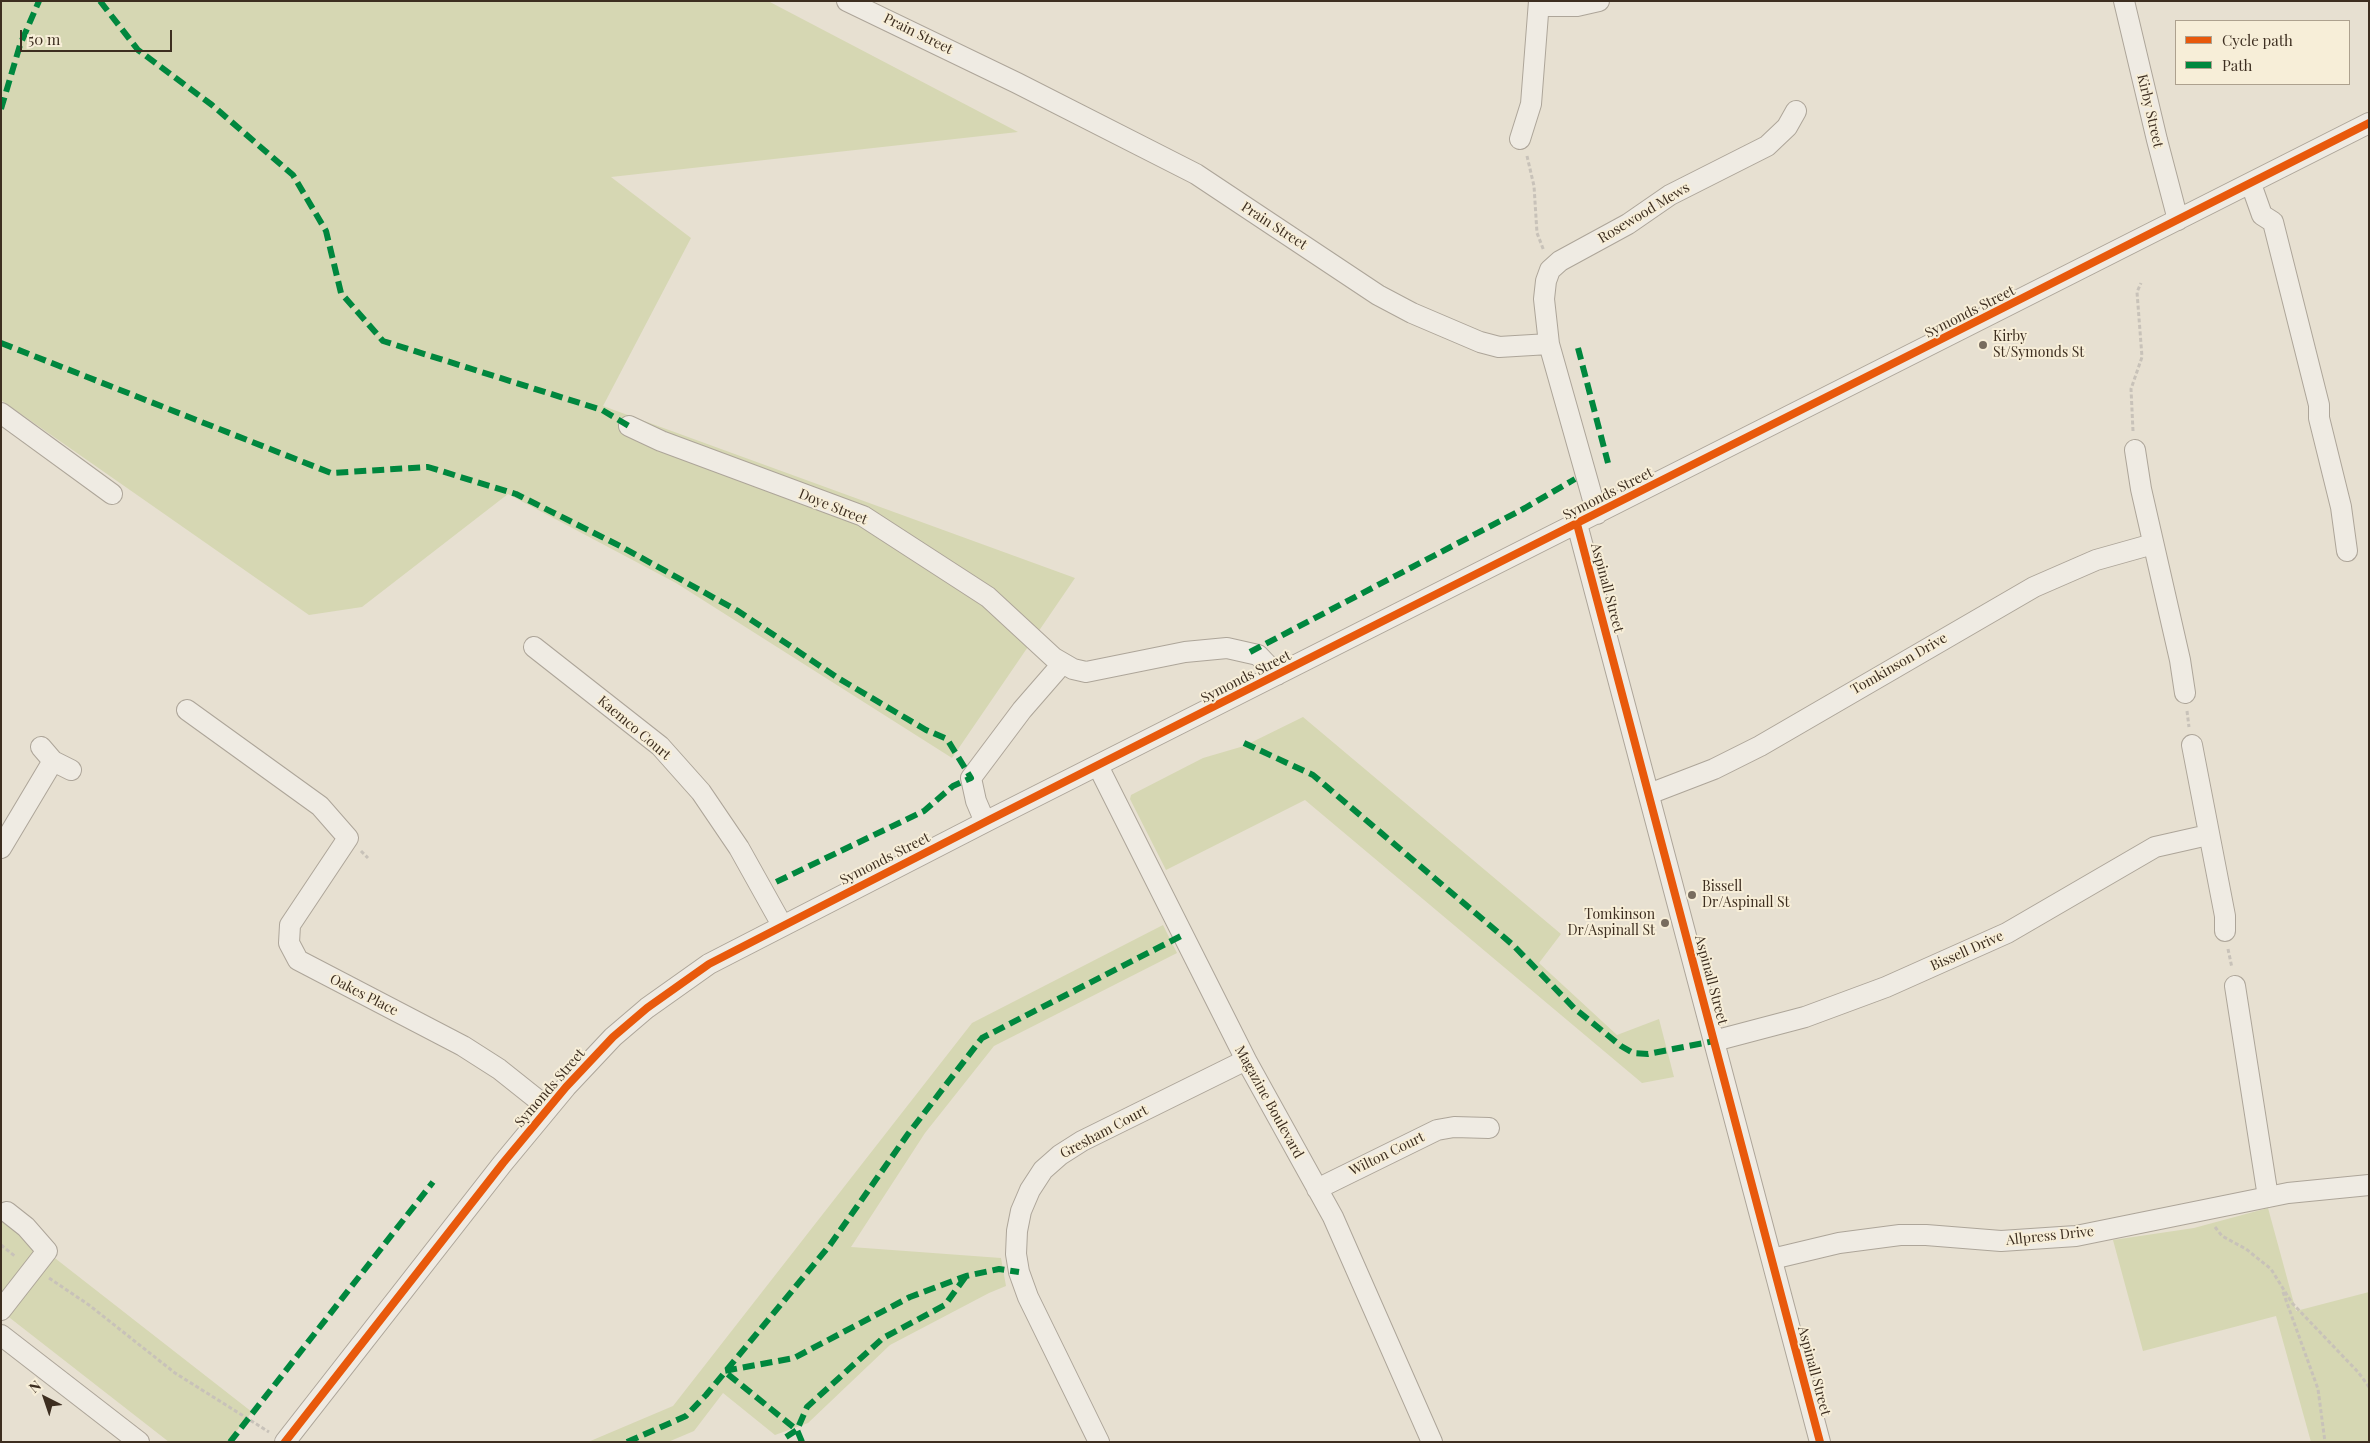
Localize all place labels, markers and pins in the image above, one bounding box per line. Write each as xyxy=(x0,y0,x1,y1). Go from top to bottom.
place label: Kirby St/Symonds St xyxy=(1993,329,2084,362)
marker: Kirby St/Symonds St xyxy=(1977,339,1989,351)
place label: Bissell Dr/Aspinall St xyxy=(1702,879,1790,912)
marker: Bissell Dr/Aspinall St xyxy=(1686,889,1698,901)
place label: Tomkinson Dr/Aspinall St xyxy=(1567,907,1655,940)
marker: Tomkinson Dr/Aspinall St xyxy=(1659,917,1671,929)

